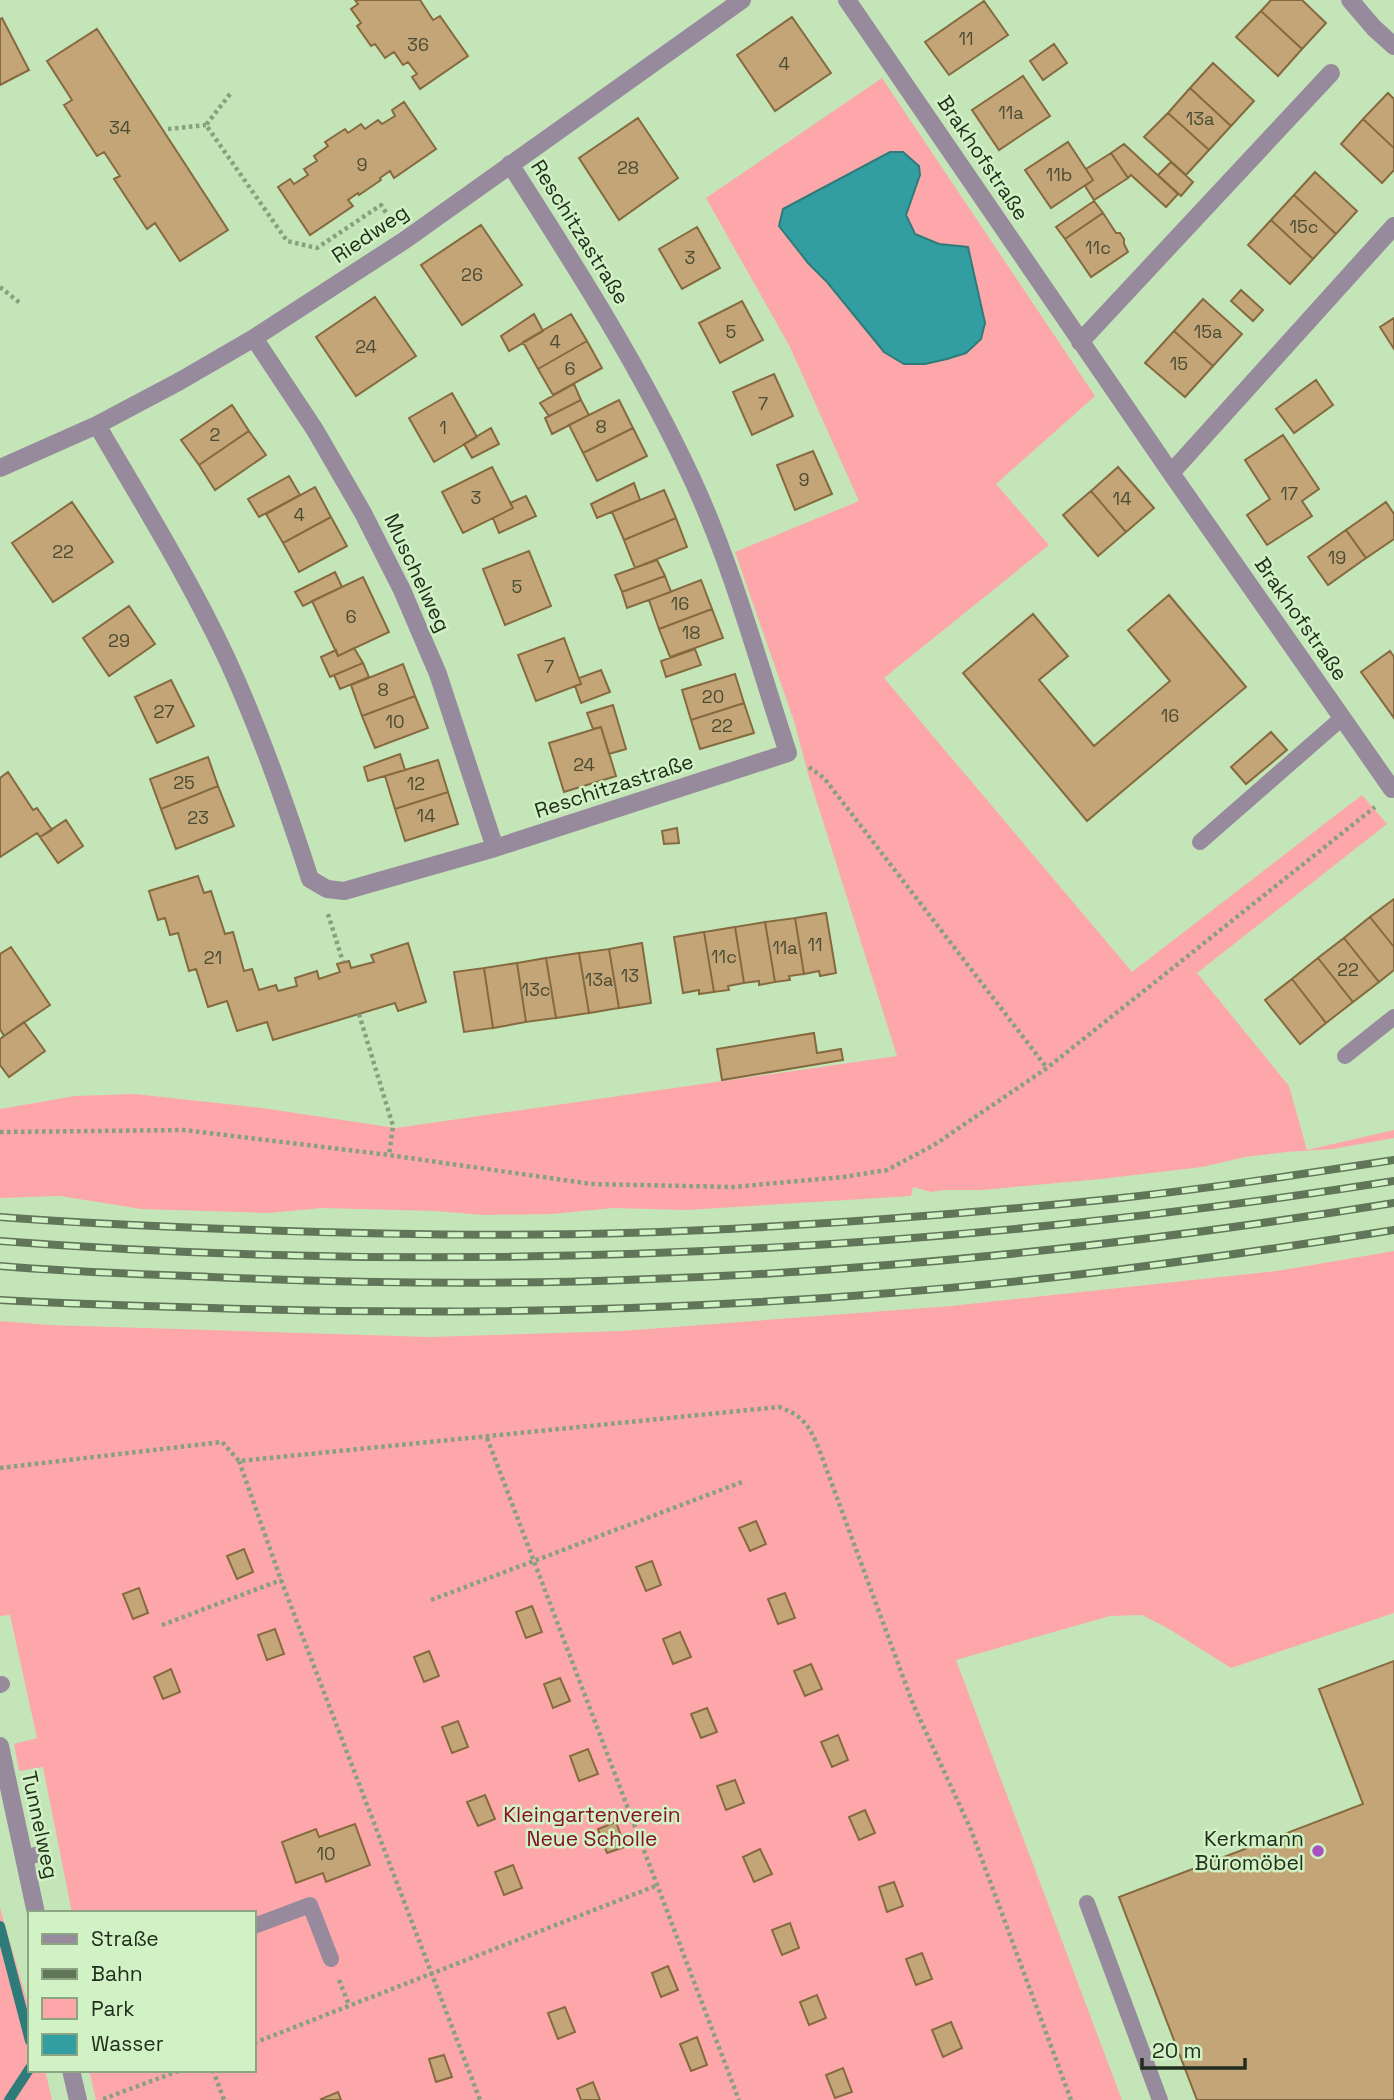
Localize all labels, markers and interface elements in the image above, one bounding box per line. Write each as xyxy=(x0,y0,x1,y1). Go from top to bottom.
house number: 11 xyxy=(958,27,974,50)
house number: 36 xyxy=(407,33,429,56)
house number: 4 xyxy=(778,52,790,75)
street label: Brakhofstraße xyxy=(932,90,1035,225)
house number: 11a xyxy=(998,101,1024,124)
house number: 13a xyxy=(1186,107,1214,130)
house number: 34 xyxy=(109,116,131,139)
house number: 9 xyxy=(356,153,368,176)
street label: Reschitzastraße xyxy=(525,154,636,309)
house number: 28 xyxy=(617,156,639,179)
house number: 11b xyxy=(1046,163,1072,186)
street label: Riedweg xyxy=(326,198,413,269)
house number: 15c xyxy=(1289,215,1319,238)
house number: 11c xyxy=(1085,236,1111,259)
house number: 3 xyxy=(685,246,695,269)
house number: 26 xyxy=(461,263,483,286)
house number: 5 xyxy=(726,320,736,343)
house number: 15a xyxy=(1194,320,1222,343)
house number: 4 xyxy=(549,330,561,353)
house number: 24 xyxy=(355,335,377,358)
house number: 15 xyxy=(1170,352,1188,375)
house number: 6 xyxy=(564,357,576,380)
house number: 7 xyxy=(758,392,768,415)
house number: 8 xyxy=(595,415,607,438)
house number: 1 xyxy=(439,416,447,439)
house number: 2 xyxy=(210,423,220,446)
house number: 9 xyxy=(798,468,810,491)
house number: 17 xyxy=(1280,482,1298,505)
house number: 3 xyxy=(471,486,481,509)
house number: 14 xyxy=(1113,487,1131,510)
house number: 4 xyxy=(293,503,305,526)
street label: Muschelweg xyxy=(378,509,457,636)
house number: 22 xyxy=(52,540,74,563)
house number: 19 xyxy=(1328,546,1346,569)
street label: Brakhofstraße xyxy=(1249,552,1354,686)
house number: 5 xyxy=(512,575,522,598)
house number: 16 xyxy=(671,592,689,615)
house number: 6 xyxy=(345,605,357,628)
house number: 18 xyxy=(682,621,700,644)
house number: 29 xyxy=(108,629,130,652)
house number: 7 xyxy=(544,655,554,678)
house number: 8 xyxy=(377,678,389,701)
house number: 20 xyxy=(702,685,724,708)
house number: 27 xyxy=(154,700,174,723)
house number: 16 xyxy=(1161,704,1179,727)
house number: 10 xyxy=(385,710,405,733)
house number: 22 xyxy=(711,714,733,737)
street label: Reschitzastraße xyxy=(531,747,697,824)
house number: 24 xyxy=(573,753,595,776)
house number: 25 xyxy=(173,771,195,794)
house number: 12 xyxy=(407,772,425,795)
house number: 14 xyxy=(417,804,435,827)
house number: 23 xyxy=(187,806,209,829)
house number: 11 xyxy=(807,933,823,956)
house number: 11a xyxy=(772,936,798,959)
house number: 11c xyxy=(711,945,737,968)
house number: 21 xyxy=(204,946,222,969)
house number: 22 xyxy=(1337,958,1359,981)
house number: 13 xyxy=(621,964,639,987)
house number: 13a xyxy=(585,968,613,991)
house number: 13c xyxy=(521,978,551,1001)
street label: Tunnelweg xyxy=(16,1769,65,1881)
park label: Kleingartenverein Neue Scholle xyxy=(503,1801,681,1852)
place label: Kerkmann Büromöbel xyxy=(1195,1825,1304,1876)
house number: 10 xyxy=(316,1842,336,1865)
marker: Kerkmann Büromöbel xyxy=(1310,1843,1326,1859)
legend xyxy=(28,1911,256,2072)
text: Straße xyxy=(91,1925,159,1952)
text: Bahn xyxy=(91,1960,143,1987)
text: Park xyxy=(91,1995,135,2022)
scale bar xyxy=(1142,2026,1245,2070)
text: Wasser xyxy=(91,2030,164,2057)
text: 20 m xyxy=(1152,2037,1202,2064)

